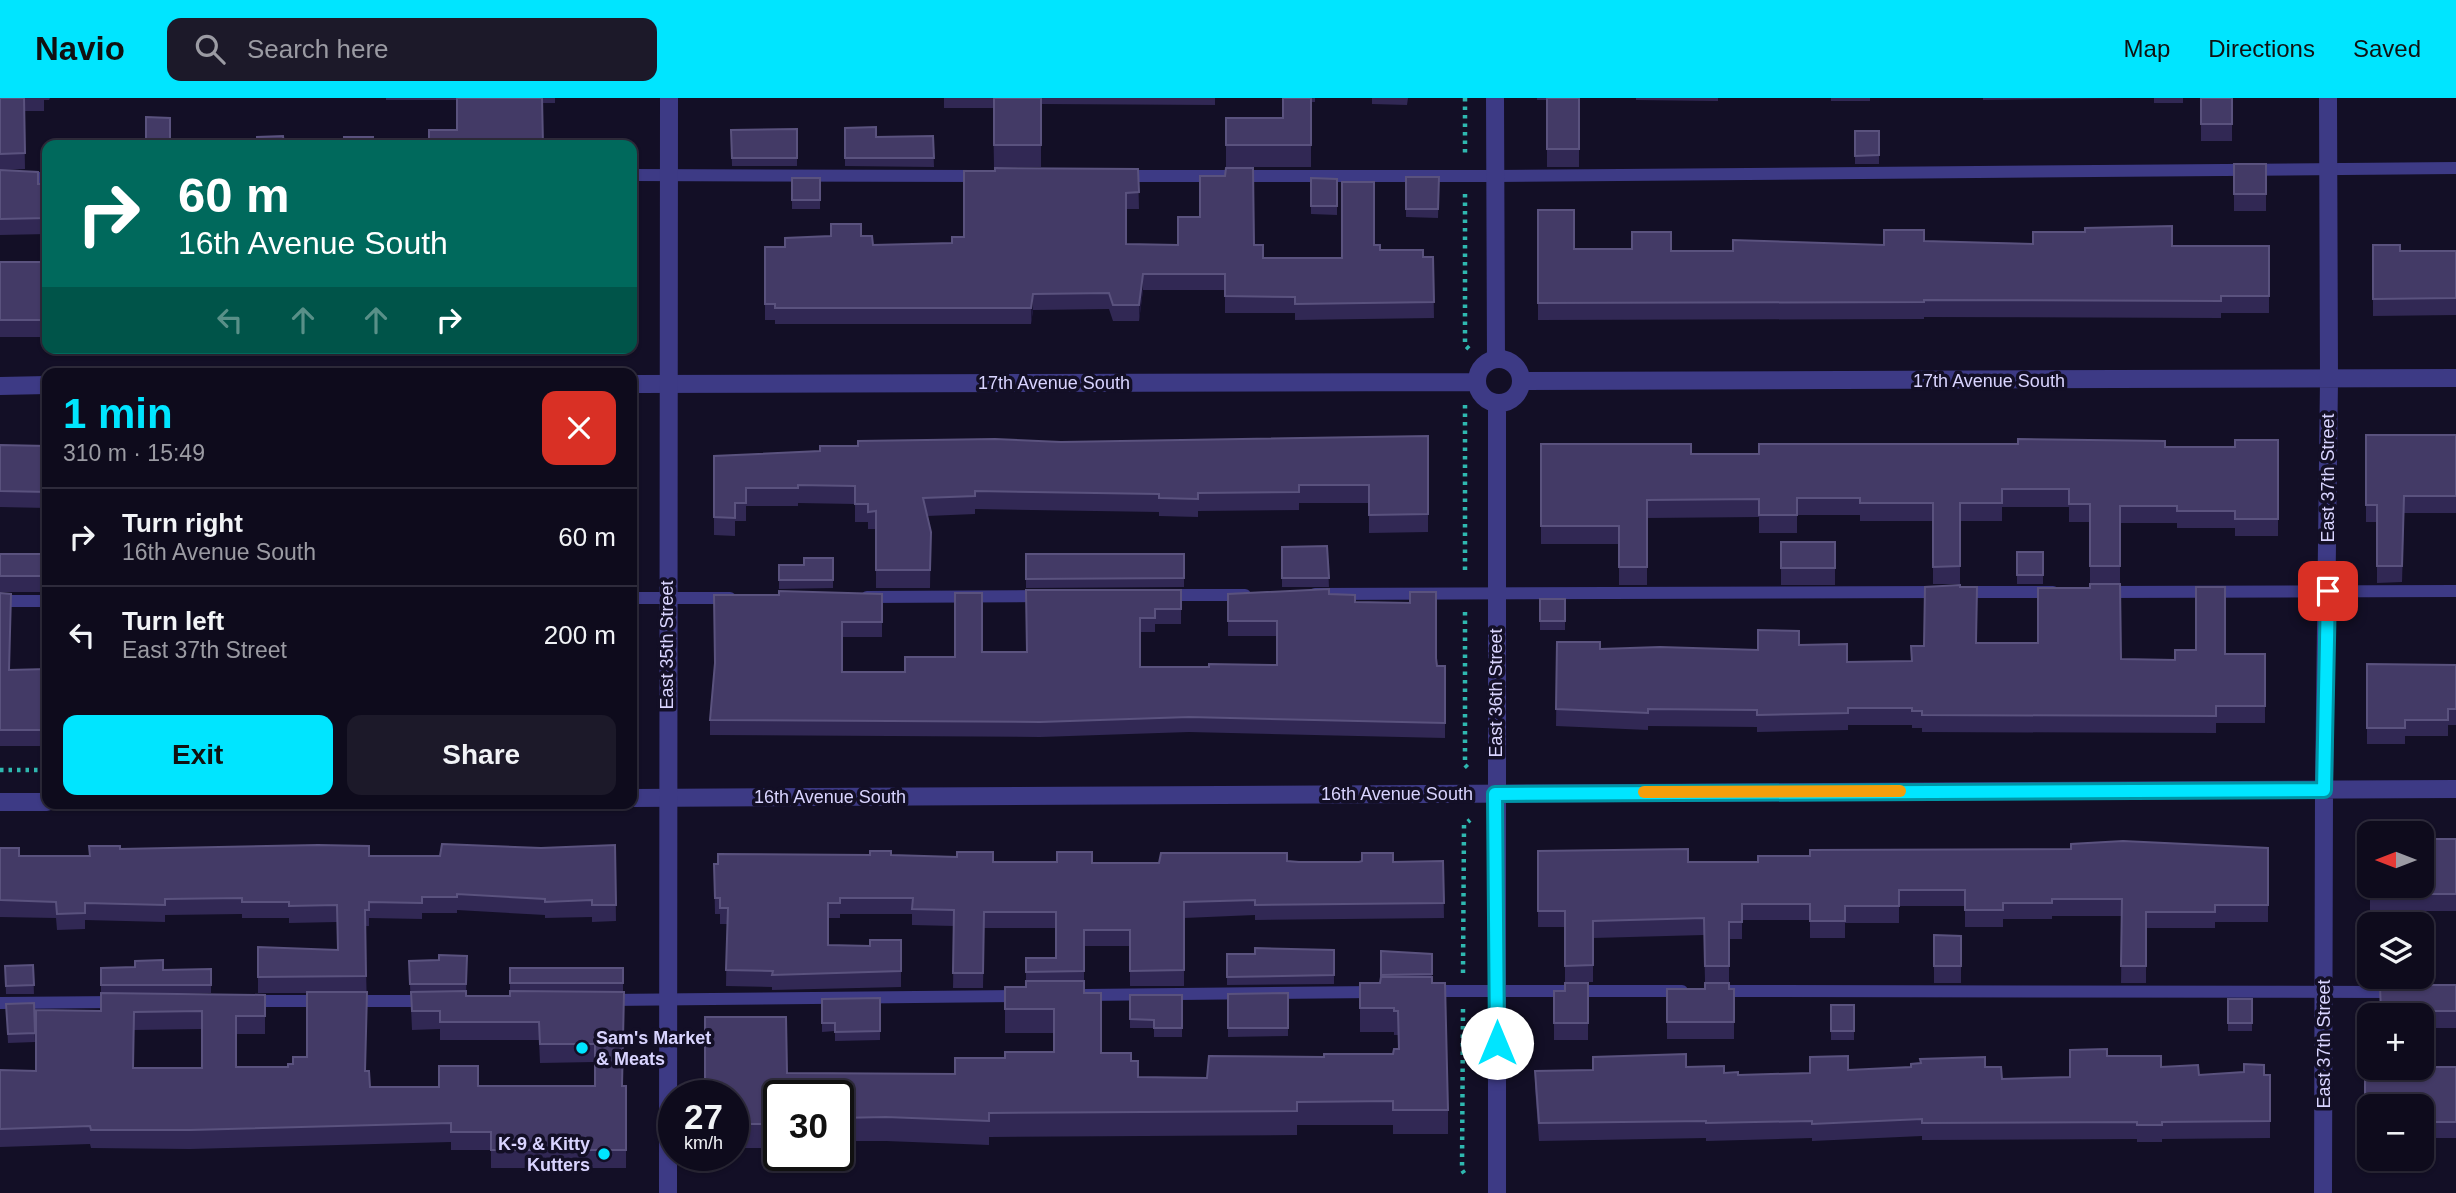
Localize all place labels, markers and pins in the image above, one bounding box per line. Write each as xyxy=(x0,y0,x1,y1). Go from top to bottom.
pin xyxy=(2298,561,2358,621)
place label: Sam's Market & Meats xyxy=(596,1028,711,1069)
marker: Sam's Market & Meats xyxy=(574,1040,590,1056)
place label: K-9 & Kitty Kutters xyxy=(498,1134,590,1175)
marker: K-9 & Kitty Kutters xyxy=(596,1146,612,1162)

